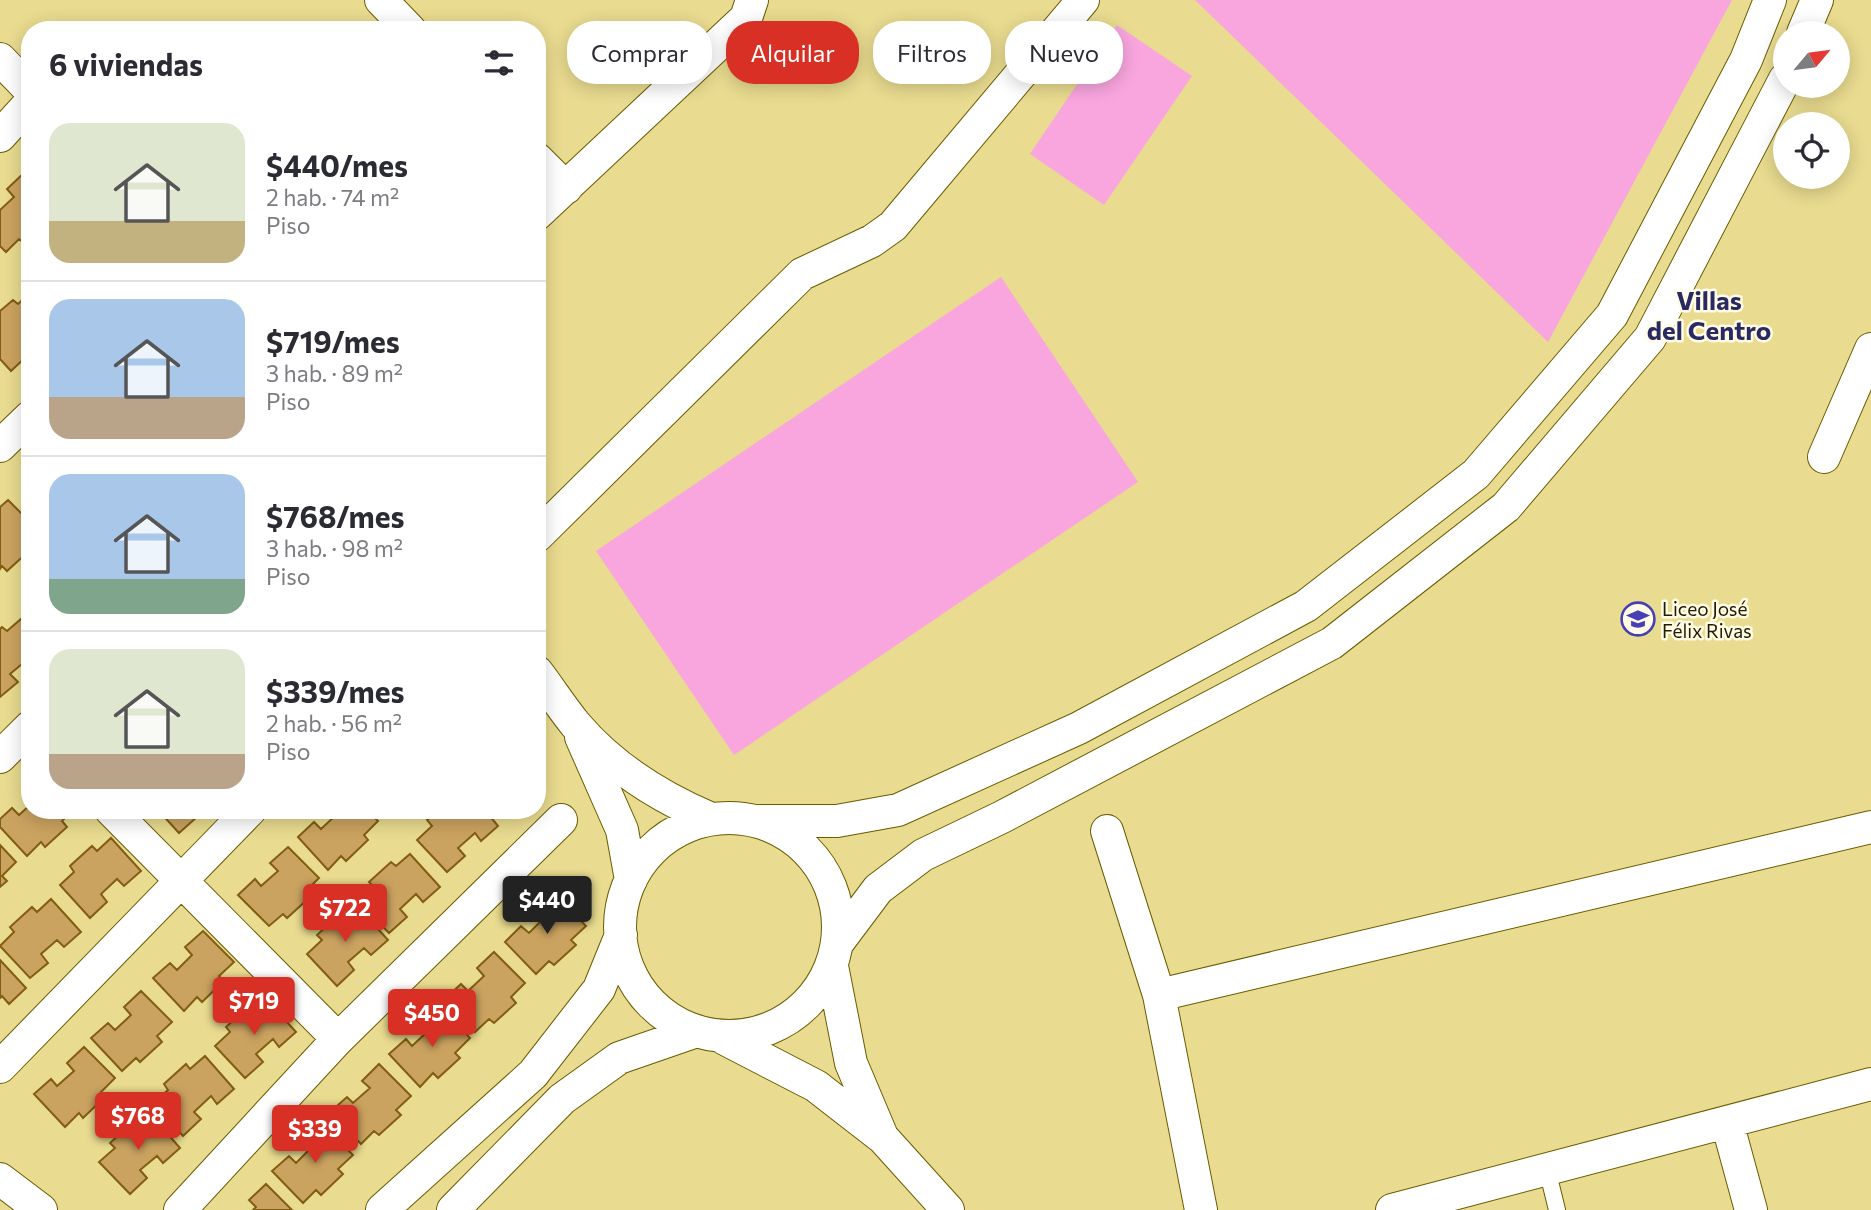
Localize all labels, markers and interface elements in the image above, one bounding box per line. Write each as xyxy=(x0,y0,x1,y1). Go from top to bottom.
chip: Comprar xyxy=(567,21,712,84)
chip: Alquilar xyxy=(726,21,859,84)
chip: Filtros xyxy=(873,21,991,84)
chip: Nuevo xyxy=(1005,21,1123,84)
north arrow xyxy=(1773,21,1850,98)
map controls xyxy=(1773,21,1850,189)
icon: filters xyxy=(480,44,518,82)
text: 6 viviendas xyxy=(49,45,203,82)
button: locate xyxy=(1773,112,1850,189)
text: $440/mes xyxy=(266,146,408,183)
icon: home xyxy=(105,151,189,235)
text: 2 hab. · 74 m² xyxy=(266,183,399,211)
text: Piso xyxy=(266,211,311,239)
district label: Villas del Centro xyxy=(1647,284,1771,345)
text: $719/mes xyxy=(266,322,400,359)
icon: home xyxy=(105,327,189,411)
text: 3 hab. · 89 m² xyxy=(266,359,403,387)
text: Piso xyxy=(266,387,311,415)
text: $768/mes xyxy=(266,497,405,534)
icon: home xyxy=(105,502,189,586)
text: 3 hab. · 98 m² xyxy=(266,534,403,562)
text: Piso xyxy=(266,562,311,590)
place label: Liceo José Félix Rivas xyxy=(1662,597,1752,642)
school or university icon: Liceo José Félix Rivas xyxy=(1619,600,1657,638)
text: $339/mes xyxy=(266,672,404,709)
icon: home xyxy=(105,677,189,761)
text: 2 hab. · 56 m² xyxy=(266,709,402,737)
text: Piso xyxy=(266,737,311,765)
pin: $440 xyxy=(506,876,588,936)
pin: $722 xyxy=(304,884,386,944)
text: $440 xyxy=(519,885,575,913)
text: $722 xyxy=(319,893,371,921)
pin: $719 xyxy=(213,978,295,1037)
text: $719 xyxy=(229,986,279,1014)
pin: $450 xyxy=(391,990,473,1049)
text: $450 xyxy=(404,998,460,1026)
pin: $768 xyxy=(97,1092,179,1152)
text: $768 xyxy=(111,1101,165,1129)
pin: $339 xyxy=(274,1106,356,1165)
text: $339 xyxy=(288,1114,342,1142)

